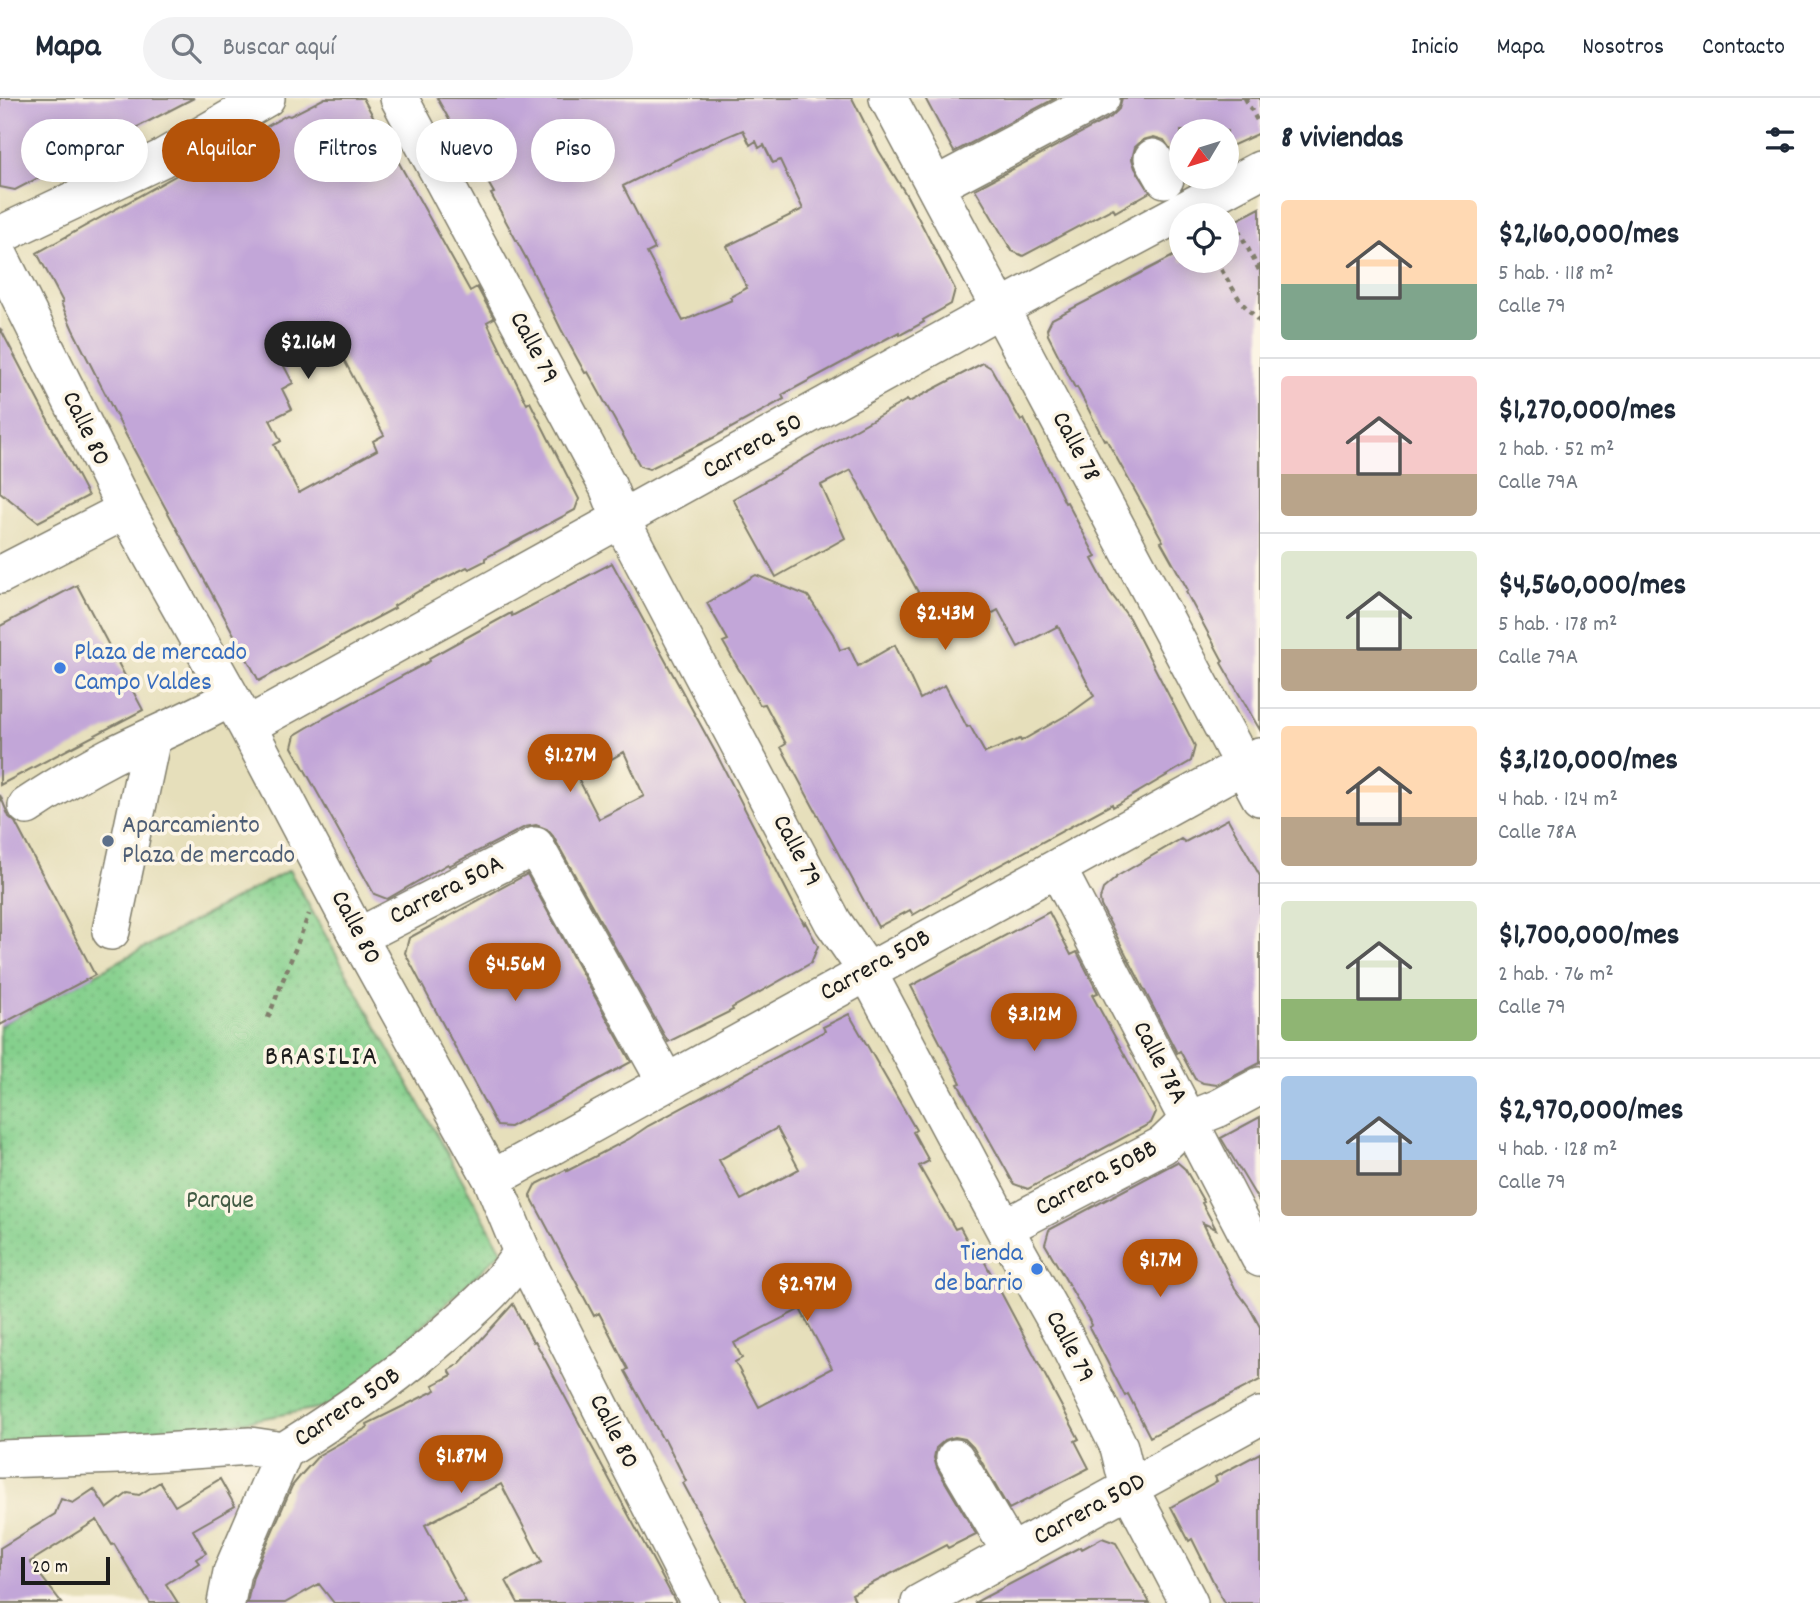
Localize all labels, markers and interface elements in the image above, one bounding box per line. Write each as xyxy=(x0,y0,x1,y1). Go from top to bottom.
search box xyxy=(143,17,633,80)
text: Mapa xyxy=(35,25,101,72)
icon: search xyxy=(167,29,205,67)
text: Buscar aquí xyxy=(223,30,335,67)
text: Inicio xyxy=(1411,31,1459,65)
text: Mapa xyxy=(1497,31,1544,65)
text: Nosotros xyxy=(1582,31,1664,65)
text: Contacto xyxy=(1702,31,1785,65)
chip: Comprar xyxy=(21,119,148,182)
chip: Alquilar xyxy=(162,119,280,182)
chip: Filtros xyxy=(294,119,402,182)
chip: Nuevo xyxy=(416,119,517,182)
chip: Piso xyxy=(531,119,615,182)
north arrow xyxy=(1169,119,1239,189)
map controls xyxy=(1169,119,1239,273)
text: 8 viviendas xyxy=(1281,119,1404,162)
icon: filters xyxy=(1761,121,1799,159)
button: locate xyxy=(1169,203,1239,273)
text: $2,160,000/mes xyxy=(1498,215,1679,258)
icon: home xyxy=(1337,228,1421,312)
text: 5 hab. · 118 m² xyxy=(1498,258,1614,291)
text: Calle 79 xyxy=(1498,291,1566,324)
street label: Calle 79 xyxy=(499,305,567,391)
pin: $2.16M xyxy=(251,322,365,381)
text: $2.16M xyxy=(280,327,336,360)
street label: Calle 80 xyxy=(51,385,119,473)
text: $1,270,000/mes xyxy=(1498,391,1676,434)
street label: Carrera 50 xyxy=(696,404,810,490)
icon: home xyxy=(1337,404,1421,488)
street label: Calle 78 xyxy=(1041,405,1109,489)
text: 2 hab. · 52 m² xyxy=(1498,434,1614,467)
text: Calle 79A xyxy=(1498,467,1578,500)
text: $4,560,000/mes xyxy=(1498,566,1686,609)
icon: home xyxy=(1337,579,1421,663)
pin: $2.43M xyxy=(888,592,1002,652)
text: $2.43M xyxy=(916,598,974,631)
text: 5 hab. · 178 m² xyxy=(1498,609,1617,642)
place label: Plaza de mercado Campo Valdes xyxy=(74,635,247,702)
text: Calle 79A xyxy=(1498,642,1578,675)
marker: Plaza de mercado Campo Valdes xyxy=(52,660,68,676)
pin: $1.27M xyxy=(513,734,627,794)
text: $1.27M xyxy=(544,740,596,773)
text: $3,120,000/mes xyxy=(1498,741,1678,784)
icon: home xyxy=(1337,754,1421,838)
text: 4 hab. · 124 m² xyxy=(1498,784,1618,817)
place label: Aparcamiento Plaza de mercado xyxy=(122,808,295,875)
street label: Calle 79 xyxy=(762,808,830,894)
text: Calle 78A xyxy=(1498,817,1577,850)
marker: Aparcamiento Plaza de mercado xyxy=(100,833,116,849)
street label: Carrera 50A xyxy=(383,846,511,936)
street label: Calle 80 xyxy=(320,884,390,972)
text: $1,700,000/mes xyxy=(1498,916,1679,959)
street label: Carrera 50B xyxy=(814,920,938,1012)
icon: home xyxy=(1337,929,1421,1013)
pin: $4.56M xyxy=(458,944,572,1003)
text: $4.56M xyxy=(485,949,545,982)
text: 2 hab. · 76 m² xyxy=(1498,959,1614,992)
text: Calle 79 xyxy=(1498,992,1566,1025)
pin: $3.12M xyxy=(977,993,1091,1053)
text: $3.12M xyxy=(1007,999,1061,1032)
street label: Calle 78A xyxy=(1122,1015,1196,1111)
district label: BRASILIA xyxy=(265,1039,379,1079)
text: $2,970,000/mes xyxy=(1498,1091,1683,1134)
icon: home xyxy=(1337,1104,1421,1188)
street label: Carrera 50BB xyxy=(1029,1131,1165,1227)
text: 4 hab. · 128 m² xyxy=(1498,1134,1617,1167)
text: Calle 79 xyxy=(1498,1167,1566,1200)
park label: Parque xyxy=(186,1183,254,1220)
place label: Tienda de barrio xyxy=(934,1236,1024,1303)
pin: $1.7M xyxy=(1111,1240,1209,1299)
text: $1.7M xyxy=(1139,1245,1181,1278)
marker: Tienda de barrio xyxy=(1029,1261,1045,1277)
pin: $2.97M xyxy=(750,1264,864,1323)
text: $2.97M xyxy=(778,1269,836,1302)
street label: Calle 79 xyxy=(1035,1304,1103,1390)
street label: Carrera 50B xyxy=(287,1359,409,1457)
street label: Calle 80 xyxy=(578,1388,648,1476)
pin: $1.87M xyxy=(404,1436,518,1495)
text: $1.87M xyxy=(435,1441,487,1474)
street label: Carrera 50D xyxy=(1027,1464,1153,1556)
scale bar xyxy=(21,1554,110,1586)
text: 20 m xyxy=(32,1555,68,1582)

